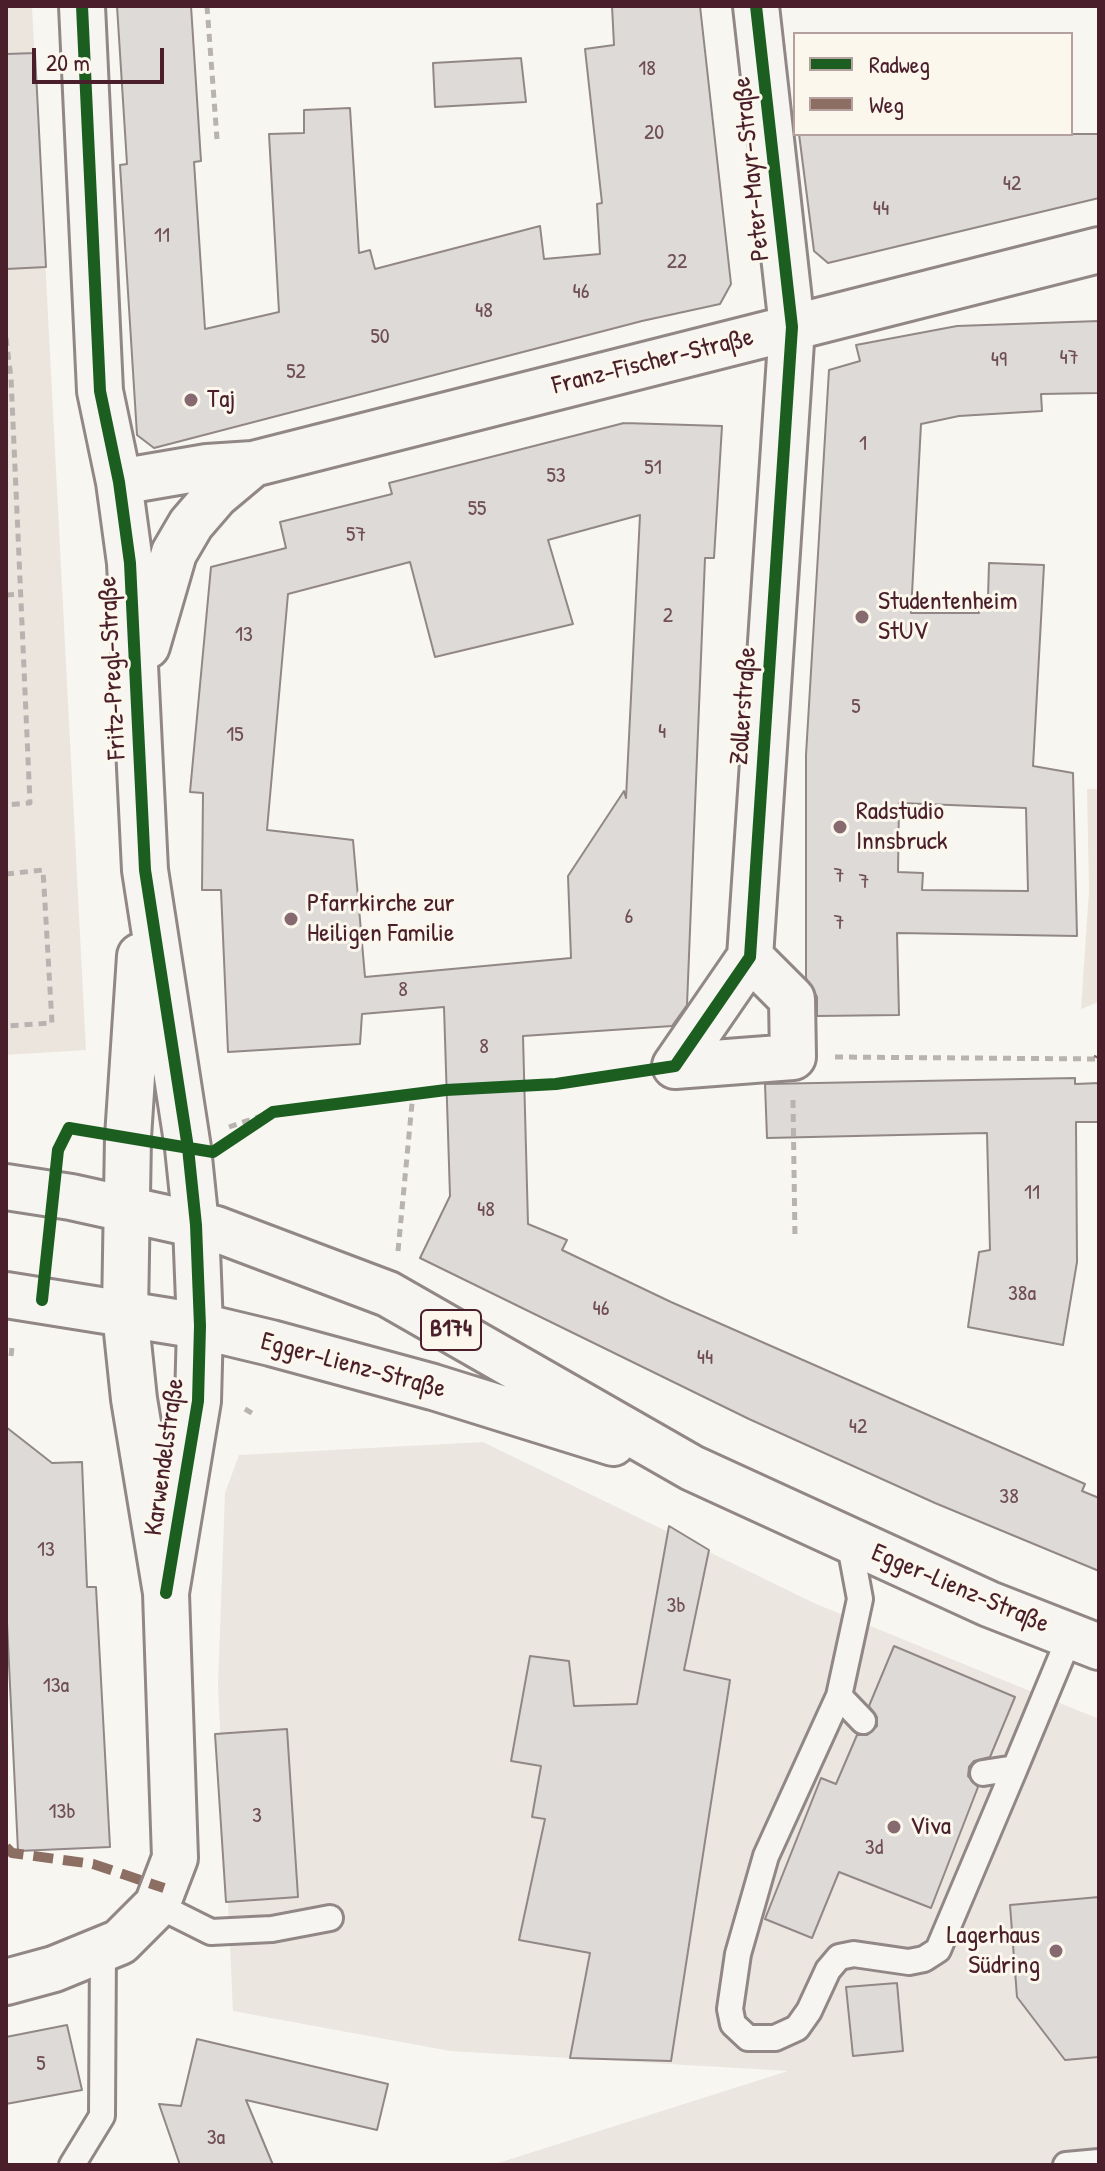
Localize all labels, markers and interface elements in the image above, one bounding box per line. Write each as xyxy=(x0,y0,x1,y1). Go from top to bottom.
scale bar xyxy=(36,32,168,82)
legend xyxy=(793,32,1073,136)
text: 20 m xyxy=(46,46,90,78)
text: Radweg xyxy=(869,48,930,80)
house number: 18 xyxy=(638,56,656,82)
street label: Peter-Mayr-Straße xyxy=(727,75,777,263)
text: Weg xyxy=(869,88,904,120)
house number: 20 xyxy=(644,120,664,146)
house number: 42 xyxy=(1003,171,1021,197)
house number: 44 xyxy=(873,196,889,222)
house number: 11 xyxy=(154,223,170,249)
house number: 22 xyxy=(667,249,687,275)
house number: 46 xyxy=(572,279,590,305)
house number: 48 xyxy=(475,298,493,324)
street label: Franz-Fischer-Straße xyxy=(549,322,757,402)
house number: 50 xyxy=(370,324,390,350)
house number: 47 xyxy=(1059,345,1079,371)
house number: 49 xyxy=(991,347,1007,373)
house number: 52 xyxy=(286,359,306,385)
place label: Taj xyxy=(207,384,235,416)
marker: Taj xyxy=(182,391,200,409)
house number: 1 xyxy=(859,431,867,457)
house number: 51 xyxy=(644,455,662,481)
house number: 53 xyxy=(546,463,566,489)
house number: 55 xyxy=(468,496,486,522)
house number: 57 xyxy=(346,522,366,548)
street label: Fritz-Pregl-Straße xyxy=(93,576,133,760)
place label: Studentenheim StUV xyxy=(878,586,1017,648)
house number: 2 xyxy=(663,603,673,629)
marker: Studentenheim StUV xyxy=(853,608,871,626)
house number: 13 xyxy=(235,622,253,648)
street label: Zollerstraße xyxy=(724,646,764,766)
house number: 5 xyxy=(851,694,861,720)
house number: 4 xyxy=(658,719,666,745)
house number: 15 xyxy=(226,722,244,748)
place label: Radstudio Innsbruck xyxy=(856,796,948,858)
marker: Radstudio Innsbruck xyxy=(831,818,849,836)
house number: 7 xyxy=(834,863,844,889)
house number: 7 xyxy=(859,869,869,895)
place label: Pfarrkirche zur Heiligen Familie xyxy=(307,888,455,950)
house number: 6 xyxy=(625,904,633,930)
marker: Pfarrkirche zur Heiligen Familie xyxy=(282,910,300,928)
house number: 7 xyxy=(834,910,844,936)
house number: 8 xyxy=(398,977,408,1003)
house number: 8 xyxy=(479,1034,489,1060)
house number: 11 xyxy=(1024,1180,1040,1206)
house number: 48 xyxy=(477,1197,495,1223)
house number: 38a xyxy=(1008,1281,1036,1307)
house number: 46 xyxy=(592,1296,610,1322)
road number: B174 xyxy=(421,1310,481,1350)
street label: Egger-Lienz-Straße xyxy=(257,1326,449,1406)
house number: 44 xyxy=(697,1345,713,1371)
street label: Karwendelstraße xyxy=(139,1376,191,1538)
house number: 42 xyxy=(849,1414,867,1440)
house number: 38 xyxy=(999,1484,1019,1510)
house number: 13 xyxy=(37,1537,55,1563)
street label: Egger-Lienz-Straße xyxy=(867,1538,1053,1640)
house number: 3b xyxy=(667,1593,685,1619)
house number: 13a xyxy=(43,1673,69,1699)
house number: 13b xyxy=(49,1799,75,1825)
house number: 3 xyxy=(252,1803,262,1829)
place label: Viva xyxy=(910,1811,951,1843)
marker: Viva xyxy=(885,1818,903,1836)
house number: 3d xyxy=(865,1835,883,1861)
place label: Lagerhaus Südring xyxy=(947,1920,1040,1982)
marker: Lagerhaus Südring xyxy=(1047,1942,1065,1960)
house number: 5 xyxy=(36,2051,46,2077)
house number: 3a xyxy=(207,2125,225,2151)

